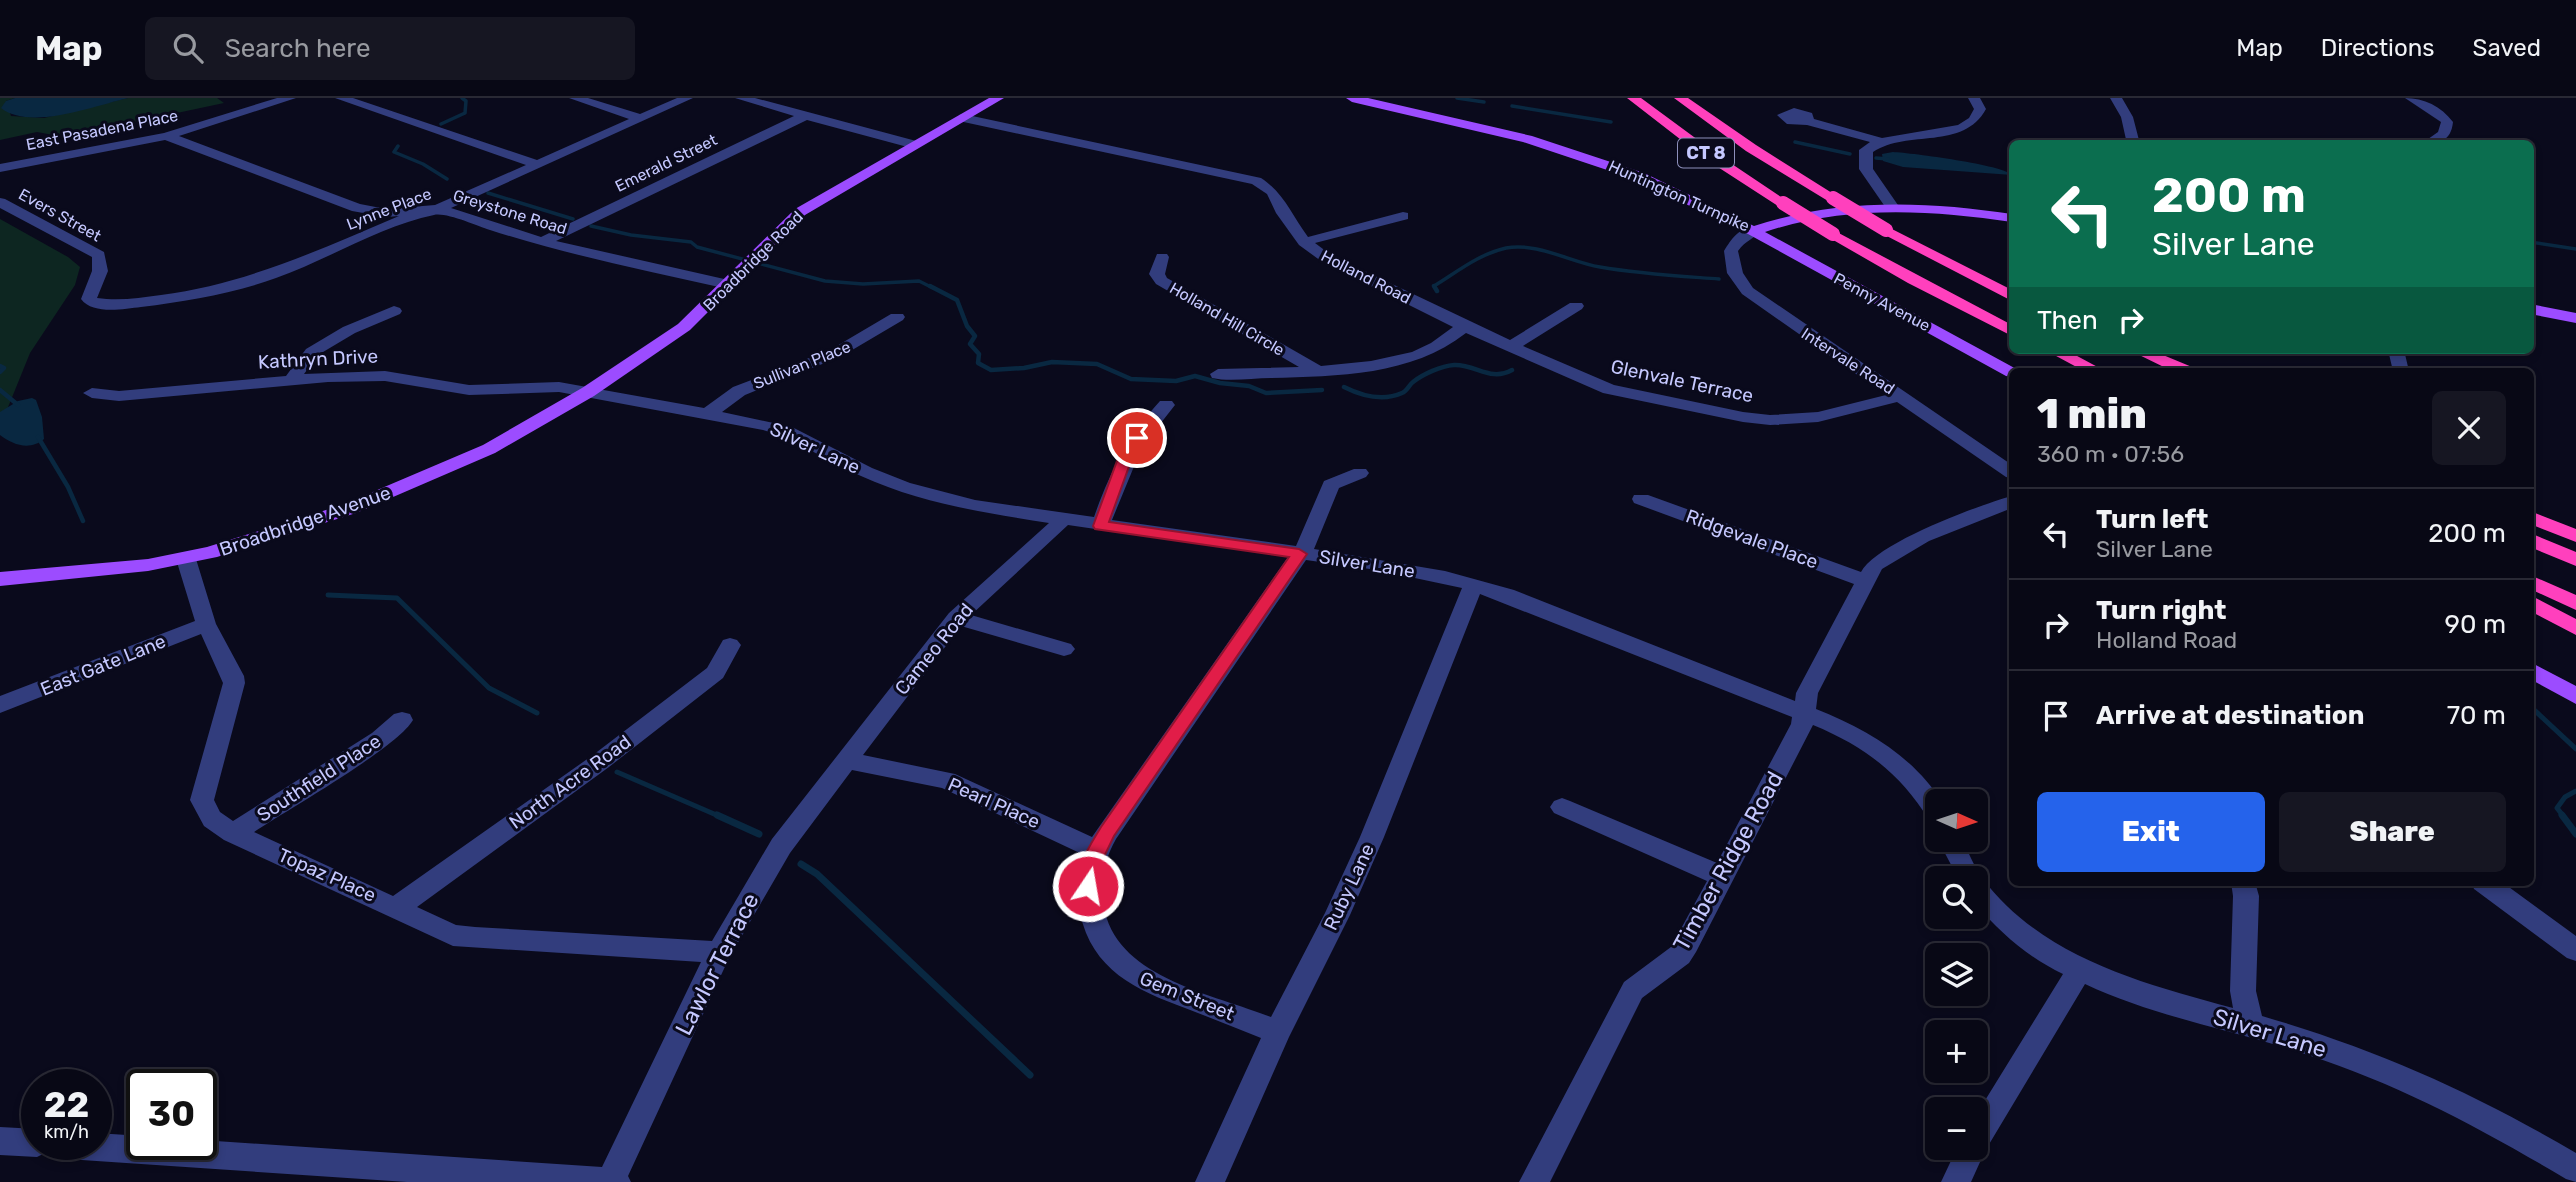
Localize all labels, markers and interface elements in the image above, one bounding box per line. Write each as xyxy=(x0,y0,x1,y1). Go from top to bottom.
search box xyxy=(145,17,635,80)
text: Map xyxy=(35,29,103,68)
icon: search xyxy=(169,29,207,67)
text: Search here xyxy=(225,33,370,64)
text: Map xyxy=(2236,34,2283,62)
text: Directions xyxy=(2321,34,2434,62)
text: Saved xyxy=(2472,34,2541,62)
street label: East Pasadena Place xyxy=(24,106,180,154)
street label: Emerald Street xyxy=(612,130,720,196)
road number: CT 8 xyxy=(1678,138,1734,168)
street label: Huntington Turnpike xyxy=(1606,156,1752,236)
text: 200 m xyxy=(2152,166,2306,224)
icon: left xyxy=(2037,168,2128,259)
street label: Lynne Place xyxy=(344,184,434,234)
street label: Evers Street xyxy=(15,185,105,245)
street label: Greystone Road xyxy=(451,186,569,238)
street label: Broadbridge Road xyxy=(699,207,807,315)
text: Silver Lane xyxy=(2152,225,2315,263)
street label: Holland Road xyxy=(1318,246,1414,308)
street label: Penny Avenue xyxy=(1831,269,1933,335)
street label: Holland Hill Circle xyxy=(1166,278,1288,360)
icon: right xyxy=(2112,301,2150,339)
text: Then xyxy=(2037,305,2098,336)
street label: Intervale Road xyxy=(1798,324,1898,398)
street label: Sullivan Place xyxy=(751,337,853,393)
street label: Kathryn Drive xyxy=(257,344,379,374)
street label: Glenvale Terrace xyxy=(1609,355,1755,407)
text: 1 min xyxy=(2037,389,2147,439)
button: close xyxy=(2432,391,2506,465)
pin xyxy=(1107,408,1167,468)
street label: Silver Lane xyxy=(766,417,864,479)
icon: arrive xyxy=(1118,419,1156,457)
text: 360 m · 07:56 xyxy=(2037,440,2184,468)
street label: Broadbridge Avenue xyxy=(216,481,394,561)
street label: Ridgevale Place xyxy=(1683,504,1821,574)
text: Turn left xyxy=(2096,504,2208,535)
icon: left xyxy=(2037,515,2075,553)
text: 200 m xyxy=(2428,518,2506,549)
text: Silver Lane xyxy=(2096,535,2213,563)
street label: Silver Lane xyxy=(1317,545,1417,583)
text: Turn right xyxy=(2096,595,2226,626)
street label: Cameo Road xyxy=(890,599,978,699)
icon: right xyxy=(2037,606,2075,644)
text: 90 m xyxy=(2445,609,2506,640)
text: Holland Road xyxy=(2096,626,2237,654)
street label: East Gate Lane xyxy=(37,629,169,701)
icon: arrive xyxy=(2037,697,2075,735)
text: Arrive at destination xyxy=(2096,700,2364,731)
text: 70 m xyxy=(2447,700,2506,731)
street label: Southfield Place xyxy=(253,729,385,827)
street label: North Acre Road xyxy=(505,730,635,834)
street label: Timber Ridge Road xyxy=(1667,766,1789,956)
street label: Pearl Place xyxy=(945,773,1043,833)
north arrow xyxy=(1925,789,1988,852)
map controls xyxy=(1925,789,1988,1160)
button: Exit xyxy=(2037,792,2265,872)
button: Share xyxy=(2279,792,2506,872)
street label: Ruby Lane xyxy=(1319,840,1379,934)
street label: Topaz Place xyxy=(275,843,379,907)
position arrow xyxy=(1051,849,1125,923)
button: search xyxy=(1925,866,1988,929)
street label: Lawlor Terrace xyxy=(669,888,765,1040)
button: layers xyxy=(1925,943,1988,1006)
street label: Gem Street xyxy=(1136,967,1238,1026)
street label: Silver Lane xyxy=(2210,1003,2330,1063)
button: + xyxy=(1925,1020,1988,1083)
speed limit sign: 30 xyxy=(126,1069,217,1160)
text: 22 xyxy=(44,1084,89,1126)
button: − xyxy=(1925,1097,1988,1160)
text: km/h xyxy=(44,1121,89,1143)

